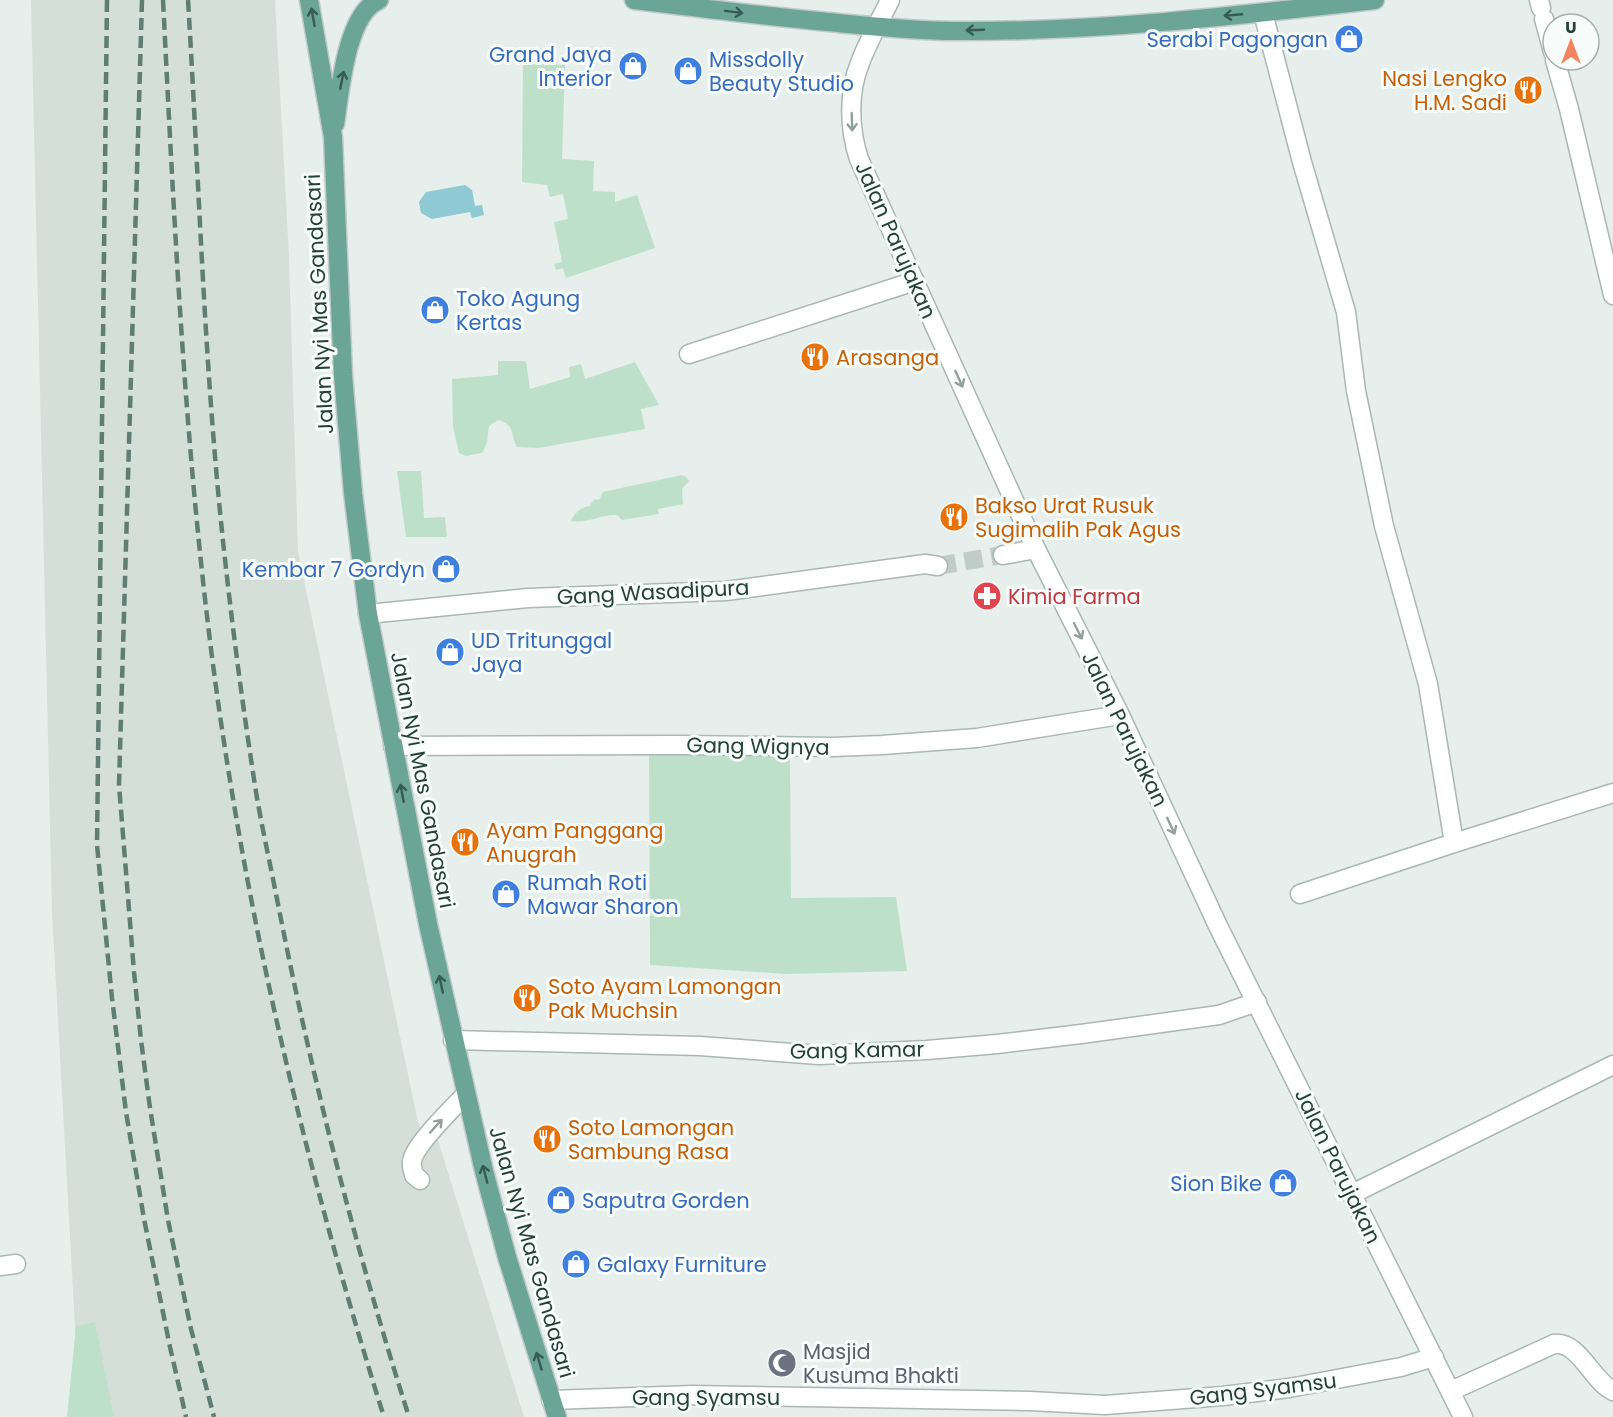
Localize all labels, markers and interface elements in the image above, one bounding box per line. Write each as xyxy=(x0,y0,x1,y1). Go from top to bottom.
one-way arrow xyxy=(724,7,743,18)
one-way arrow xyxy=(307,8,318,28)
one-way arrow xyxy=(1224,10,1244,21)
north arrow xyxy=(1541,12,1601,72)
text: U xyxy=(1565,16,1577,39)
shop icon: Serabi Pagongan xyxy=(1333,23,1365,55)
one-way arrow xyxy=(966,25,986,36)
place label: Serabi Pagongan xyxy=(1146,25,1328,54)
place label: Grand Jaya Interior xyxy=(489,40,612,93)
place label: Missdolly Beauty Studio xyxy=(709,45,854,98)
shop icon: Grand Jaya Interior xyxy=(617,50,649,82)
shop icon: Missdolly Beauty Studio xyxy=(672,55,704,87)
place label: Nasi Lengko H.M. Sadi xyxy=(1382,64,1507,117)
one-way arrow xyxy=(337,70,348,90)
restaurant icon: Nasi Lengko H.M. Sadi xyxy=(1512,74,1544,106)
one-way arrow xyxy=(847,112,858,132)
street label: Jalan Parujakan xyxy=(848,157,944,323)
street label: Jalan Nyi Mas Gandasari xyxy=(298,173,340,435)
place label: Toko Agung Kertas xyxy=(456,284,580,337)
shop icon: Toko Agung Kertas xyxy=(419,294,451,326)
restaurant icon: Arasanga xyxy=(799,341,831,373)
place label: Arasanga xyxy=(836,343,939,372)
one-way arrow xyxy=(954,369,965,388)
place label: Bakso Urat Rusuk Sugimalih Pak Agus xyxy=(975,491,1181,544)
restaurant icon: Bakso Urat Rusuk Sugimalih Pak Agus xyxy=(938,501,970,533)
shop icon: Kembar 7 Gordyn xyxy=(430,553,462,585)
place label: Kembar 7 Gordyn xyxy=(242,555,425,584)
street label: Gang Wasadipura xyxy=(556,572,750,612)
pharmacy icon: Kimia Farma xyxy=(971,580,1003,612)
place label: Kimia Farma xyxy=(1008,582,1141,611)
one-way arrow xyxy=(1072,622,1084,640)
place label: UD Tritunggal Jaya xyxy=(471,626,612,679)
shop icon: UD Tritunggal Jaya xyxy=(434,636,466,668)
street label: Jalan Parujakan xyxy=(1075,647,1175,811)
street label: Jalan Nyi Mas Gandasari xyxy=(384,649,462,911)
street label: Gang Wignya xyxy=(686,730,830,762)
one-way arrow xyxy=(396,784,407,803)
place label: Ayam Panggang Anugrah xyxy=(486,816,663,869)
one-way arrow xyxy=(1167,817,1178,835)
restaurant icon: Ayam Panggang Anugrah xyxy=(449,826,481,858)
place label: Rumah Roti Mawar Sharon xyxy=(527,868,679,921)
shop icon: Rumah Roti Mawar Sharon xyxy=(490,878,522,910)
place label: Soto Ayam Lamongan Pak Muchsin xyxy=(548,972,781,1025)
one-way arrow xyxy=(435,975,446,994)
restaurant icon: Soto Ayam Lamongan Pak Muchsin xyxy=(511,982,543,1014)
street label: Gang Kamar xyxy=(790,1034,925,1066)
street label: Jalan Parujakan xyxy=(1288,1084,1388,1248)
place label: Soto Lamongan Sambung Rasa xyxy=(568,1113,734,1166)
one-way arrow xyxy=(429,1119,443,1134)
street label: Jalan Nyi Mas Gandasari xyxy=(482,1123,582,1381)
restaurant icon: Soto Lamongan Sambung Rasa xyxy=(531,1123,563,1155)
one-way arrow xyxy=(478,1165,490,1184)
shop icon: Sion Bike xyxy=(1267,1167,1299,1199)
place label: Sion Bike xyxy=(1170,1169,1262,1198)
shop icon: Saputra Gorden xyxy=(545,1184,577,1216)
place label: Saputra Gorden xyxy=(582,1186,750,1215)
shop icon: Galaxy Furniture xyxy=(560,1248,592,1280)
place label: Galaxy Furniture xyxy=(597,1250,767,1279)
place label: Masjid Kusuma Bhakti xyxy=(803,1337,959,1390)
mosque icon: Masjid Kusuma Bhakti xyxy=(766,1347,798,1379)
one-way arrow xyxy=(533,1352,544,1371)
street label: Gang Syamsu xyxy=(1188,1366,1338,1412)
street label: Gang Syamsu xyxy=(632,1383,780,1412)

